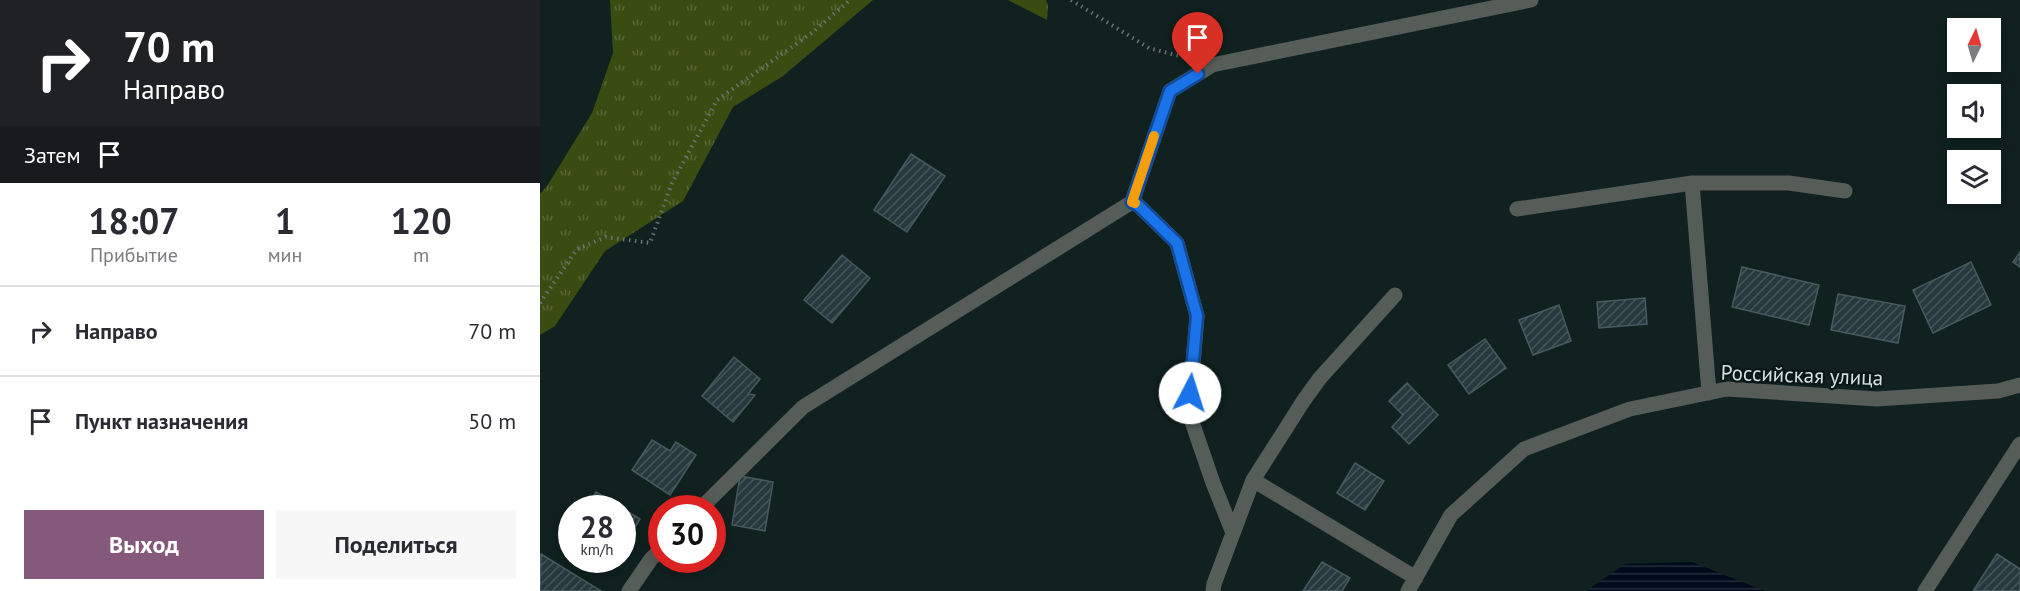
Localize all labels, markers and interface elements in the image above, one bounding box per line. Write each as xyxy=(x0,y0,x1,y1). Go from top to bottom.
pin xyxy=(1172,12,1223,74)
north arrow xyxy=(1947,18,2001,72)
map controls xyxy=(1947,18,2001,204)
text: 70 m xyxy=(123,19,215,74)
icon: arrive xyxy=(1181,21,1214,54)
icon: right xyxy=(24,24,102,102)
text: Направо xyxy=(123,72,225,106)
button: sound xyxy=(1947,84,2001,138)
icon: arrive xyxy=(93,138,126,171)
text: Затем xyxy=(24,141,81,169)
button: layers xyxy=(1947,150,2001,204)
text: 18:07 xyxy=(88,197,180,244)
text: 1 xyxy=(275,197,295,244)
text: 120 xyxy=(391,197,452,244)
text: Прибытие xyxy=(90,242,178,268)
text: мин xyxy=(268,242,302,268)
text: m xyxy=(413,242,429,268)
icon: right xyxy=(24,315,57,348)
text: Направо xyxy=(75,317,158,345)
text: 70 m xyxy=(468,317,516,345)
street label: Российская улица xyxy=(1720,359,1884,391)
position arrow xyxy=(1158,361,1222,425)
icon: arrive xyxy=(24,405,57,438)
text: Пункт назначения xyxy=(75,407,248,435)
text: 50 m xyxy=(468,407,516,435)
speed limit sign: 30 xyxy=(648,495,726,573)
text: 28 xyxy=(580,507,614,546)
button: Выход xyxy=(24,510,264,579)
button: Поделиться xyxy=(276,510,516,579)
text: km/h xyxy=(581,540,613,559)

